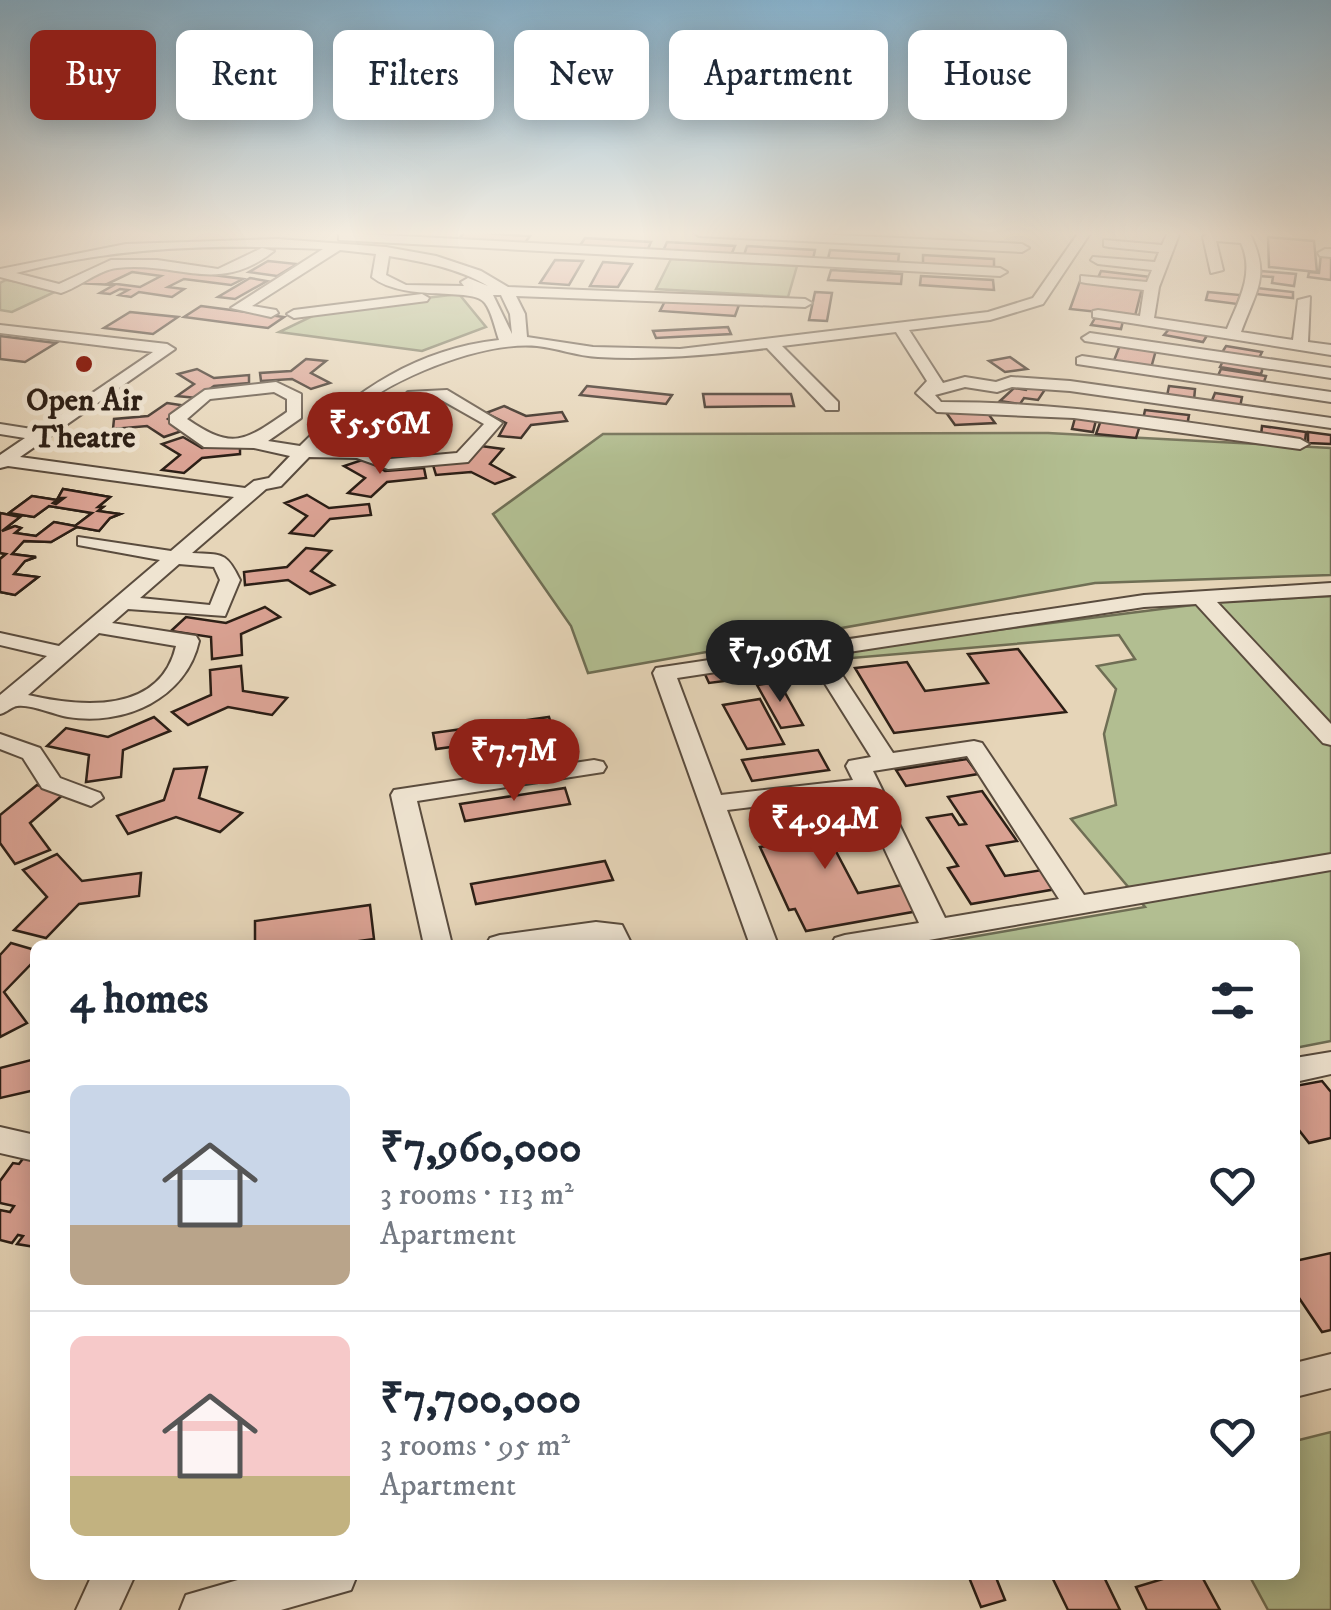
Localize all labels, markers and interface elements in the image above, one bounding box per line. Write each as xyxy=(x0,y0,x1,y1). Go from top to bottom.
chip: Buy xyxy=(30,30,156,120)
chip: Rent xyxy=(176,30,313,120)
chip: Filters xyxy=(333,30,494,120)
chip: New xyxy=(514,30,649,120)
chip: Apartment xyxy=(669,30,888,120)
chip: House xyxy=(908,30,1067,120)
marker: Open Air Theatre xyxy=(73,353,95,375)
place label: Open Air Theatre xyxy=(26,381,143,458)
pin: ₹5.56M xyxy=(299,392,461,477)
text: ₹5.56M xyxy=(329,404,431,444)
pin: ₹7.96M xyxy=(699,620,861,705)
text: ₹7.96M xyxy=(728,632,832,672)
pin: ₹7.7M xyxy=(444,719,584,804)
text: ₹7.7M xyxy=(471,731,557,771)
pin: ₹4.94M xyxy=(744,787,906,872)
text: ₹4.94M xyxy=(771,799,879,839)
icon: filters xyxy=(1205,973,1260,1028)
text: 4 homes xyxy=(70,974,208,1026)
text: ₹7,960,000 xyxy=(380,1123,582,1175)
icon: home xyxy=(150,1125,270,1245)
icon: heart xyxy=(1205,1158,1260,1213)
text: 3 rooms · 113 m² xyxy=(380,1175,574,1215)
text: Apartment xyxy=(380,1215,516,1255)
text: ₹7,700,000 xyxy=(380,1374,581,1426)
icon: home xyxy=(150,1376,270,1496)
icon: heart xyxy=(1205,1409,1260,1464)
text: 3 rooms · 95 m² xyxy=(380,1426,570,1466)
text: Apartment xyxy=(380,1466,516,1506)

